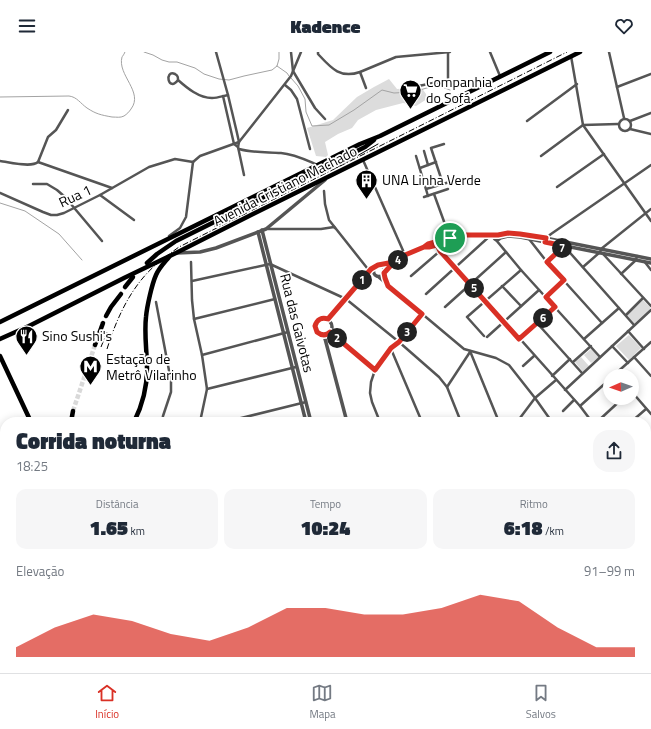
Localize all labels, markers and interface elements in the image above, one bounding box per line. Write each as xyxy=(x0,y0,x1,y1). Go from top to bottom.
text: Kadence xyxy=(291,13,360,40)
icon: menu xyxy=(16,15,38,37)
icon: heart xyxy=(613,15,635,37)
place label: Companhia do Sofá xyxy=(426,71,492,108)
supermarket icon: Companhia do Sofá xyxy=(398,77,424,110)
street label: Avenida Cristiano Machado xyxy=(209,140,360,231)
building icon: UNA Linha Verde xyxy=(353,167,379,200)
place label: UNA Linha Verde xyxy=(382,169,481,190)
street label: Rua 1 xyxy=(55,179,95,212)
pin xyxy=(433,221,467,255)
icon: arrive xyxy=(439,227,461,249)
pin: 7 xyxy=(552,238,572,258)
text: 7 xyxy=(559,240,565,256)
pin: 4 xyxy=(388,250,408,270)
text: 4 xyxy=(395,252,401,268)
pin: 1 xyxy=(352,270,372,290)
street label: Rua das Gaivotas xyxy=(275,271,320,375)
text: 1 xyxy=(359,272,365,288)
pin: 5 xyxy=(464,278,484,298)
text: 5 xyxy=(471,280,477,296)
pin: 6 xyxy=(533,308,553,328)
text: 6 xyxy=(540,310,546,326)
pin: 3 xyxy=(397,322,417,342)
restaurant icon: Sino Sushi's xyxy=(13,323,39,356)
text: 3 xyxy=(404,324,410,340)
place label: Sino Sushi's xyxy=(42,325,112,346)
pin: 2 xyxy=(327,328,347,348)
text: 2 xyxy=(334,330,340,346)
place label: Estação de Metrô Vilarinho xyxy=(106,348,197,385)
metro station icon: Estação de Metrô Vilarinho xyxy=(78,354,104,387)
north arrow xyxy=(603,369,639,405)
map controls xyxy=(603,369,639,405)
text: Corrida noturna xyxy=(16,424,171,458)
button: share xyxy=(593,430,635,472)
text: 18:25 xyxy=(16,456,48,476)
text: Distância xyxy=(96,496,138,512)
text: Tempo xyxy=(310,496,341,512)
text: Ritmo xyxy=(520,496,548,512)
text: 1.65 xyxy=(89,512,128,543)
text: 10:24 xyxy=(301,512,350,543)
text: 6:18 xyxy=(504,512,542,543)
text: km xyxy=(128,523,145,539)
text: /km xyxy=(542,523,564,539)
text: Elevação xyxy=(16,561,64,581)
text: 91–99 m xyxy=(584,561,635,581)
tab: Início xyxy=(95,682,119,722)
tab: Mapa xyxy=(309,682,335,722)
tab: Salvos xyxy=(526,682,556,722)

